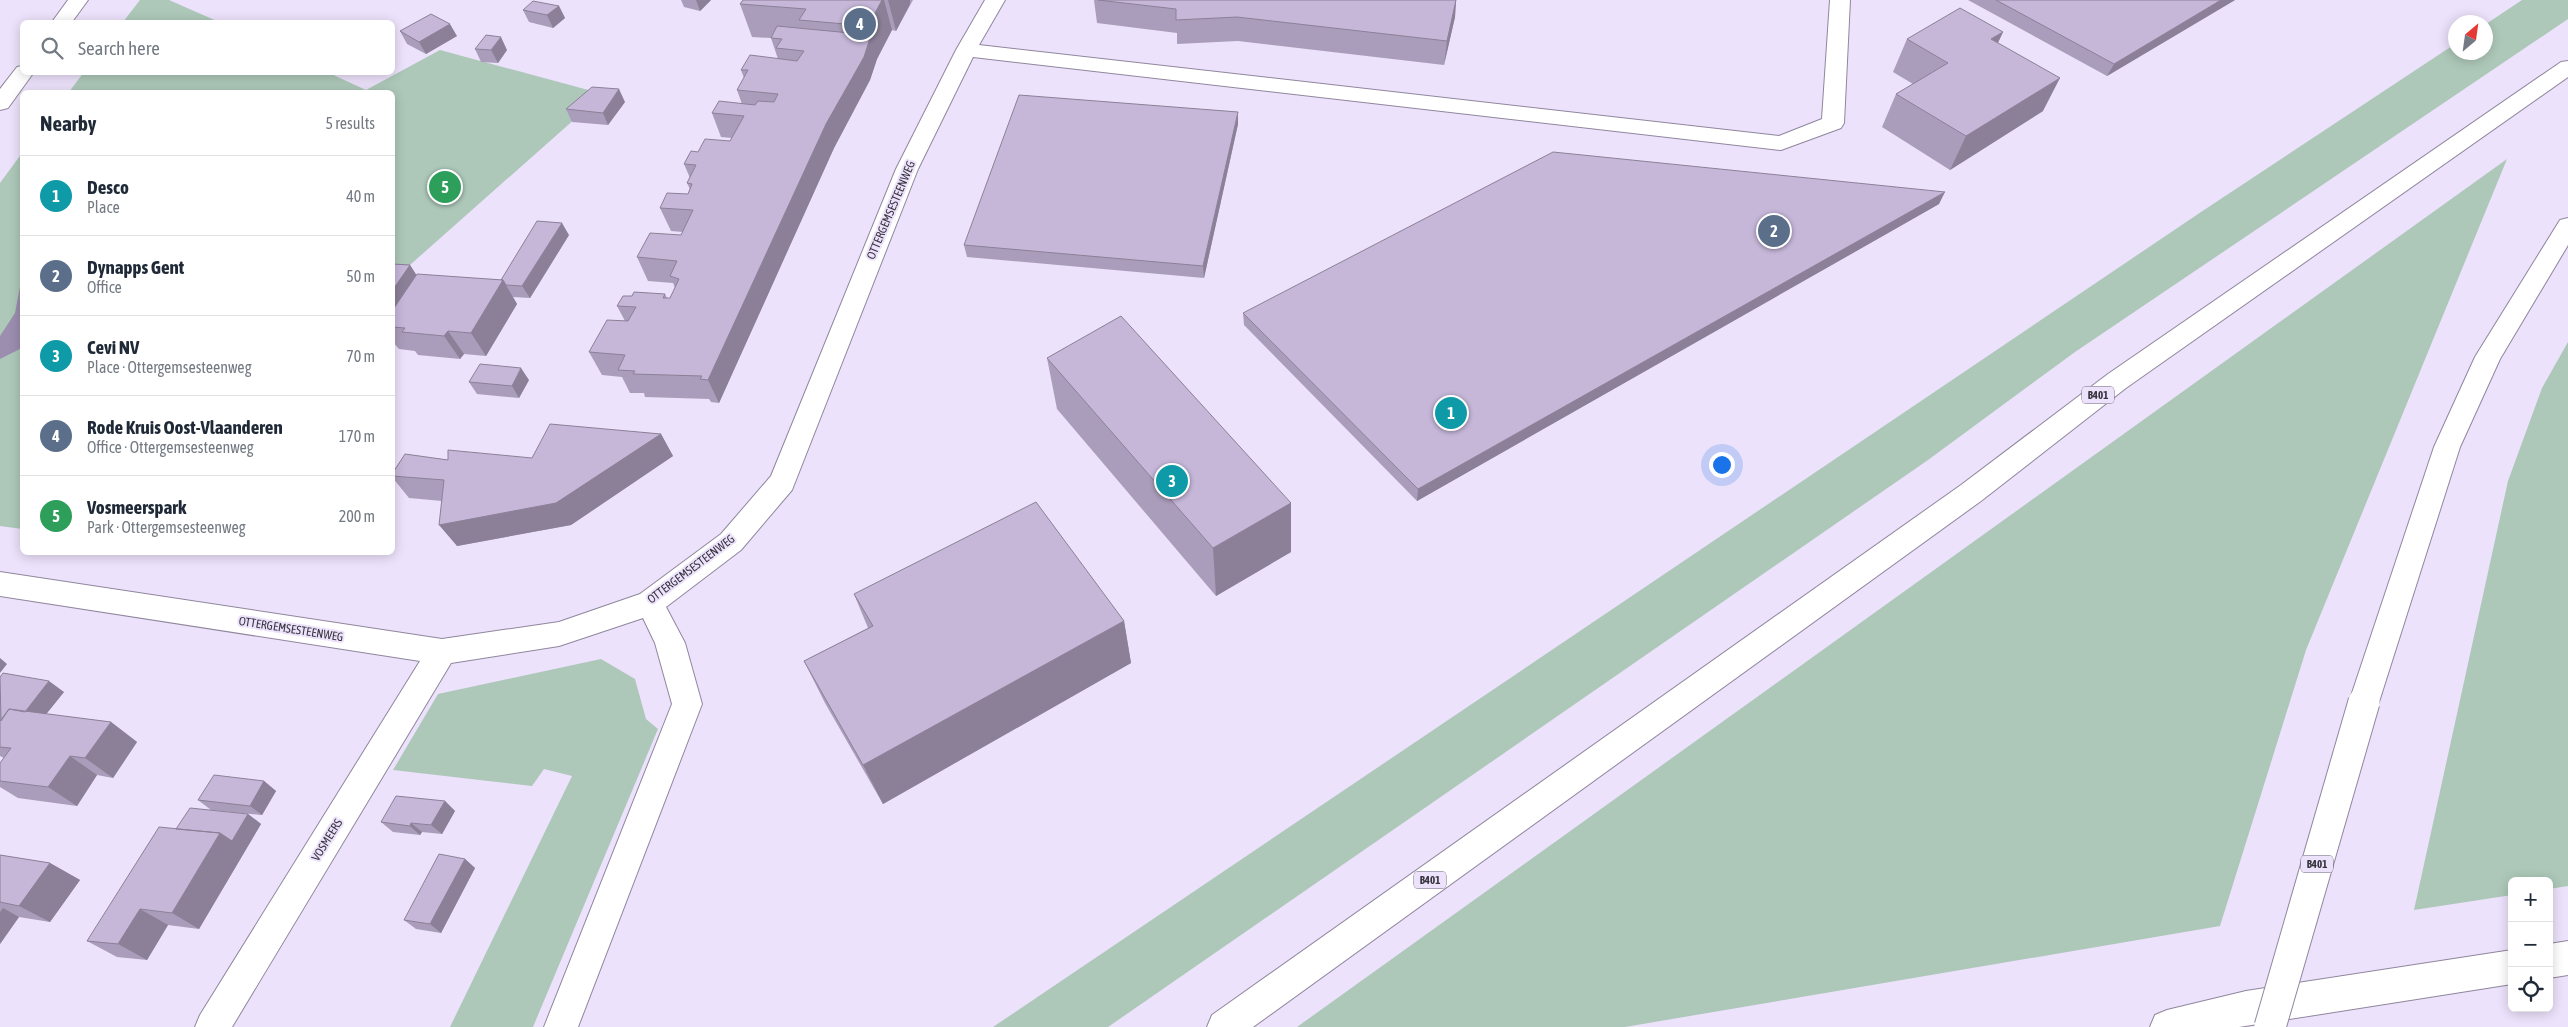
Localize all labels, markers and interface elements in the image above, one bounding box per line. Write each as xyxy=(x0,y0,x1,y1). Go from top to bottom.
pin: 4 xyxy=(844,5,876,43)
north arrow xyxy=(2448,15,2493,60)
search box xyxy=(20,20,395,75)
icon: search xyxy=(38,34,66,62)
text: Search here xyxy=(78,37,160,59)
text: Nearby xyxy=(40,111,96,135)
text: 5 results xyxy=(325,114,375,132)
street label: OTTERGEMSESTEENWEG xyxy=(864,159,918,261)
pin: 5 xyxy=(429,168,461,206)
text: Desco xyxy=(87,176,129,198)
text: 1 xyxy=(52,187,60,205)
text: 40 m xyxy=(346,187,375,205)
text: Place xyxy=(87,198,120,216)
pin: 2 xyxy=(1758,212,1790,250)
text: Dynapps Gent xyxy=(87,256,184,278)
text: 2 xyxy=(52,267,60,285)
text: 50 m xyxy=(346,267,375,285)
text: Office xyxy=(87,278,122,296)
text: Cevi NV xyxy=(87,336,139,358)
text: 3 xyxy=(52,347,60,365)
text: 70 m xyxy=(346,347,375,365)
text: Place · Ottergemsesteenweg xyxy=(87,358,252,376)
road number: B401 xyxy=(2082,386,2114,404)
pin: 1 xyxy=(1435,394,1467,432)
text: Rode Kruis Oost-Vlaanderen xyxy=(87,416,283,438)
text: 4 xyxy=(52,427,60,445)
text: 170 m xyxy=(339,427,375,445)
text: Office · Ottergemsesteenweg xyxy=(87,438,254,456)
your location xyxy=(1709,452,1735,478)
pin: 3 xyxy=(1156,462,1188,500)
text: Vosmeerspark xyxy=(87,496,186,518)
text: 5 xyxy=(52,507,60,525)
text: 200 m xyxy=(339,507,375,525)
text: Park · Ottergemsesteenweg xyxy=(87,518,246,536)
street label: OTTERGEMSESTEENWEG xyxy=(645,532,737,606)
street label: OTTERGEMSESTEENWEG xyxy=(238,614,344,644)
street label: VOSMEERS xyxy=(309,816,345,864)
road number: B401 xyxy=(2301,856,2333,872)
road number: B401 xyxy=(1414,872,1446,888)
map controls xyxy=(2508,877,2553,1012)
button: + xyxy=(2508,877,2553,922)
button: − xyxy=(2508,922,2553,967)
button: locate xyxy=(2508,967,2553,1012)

